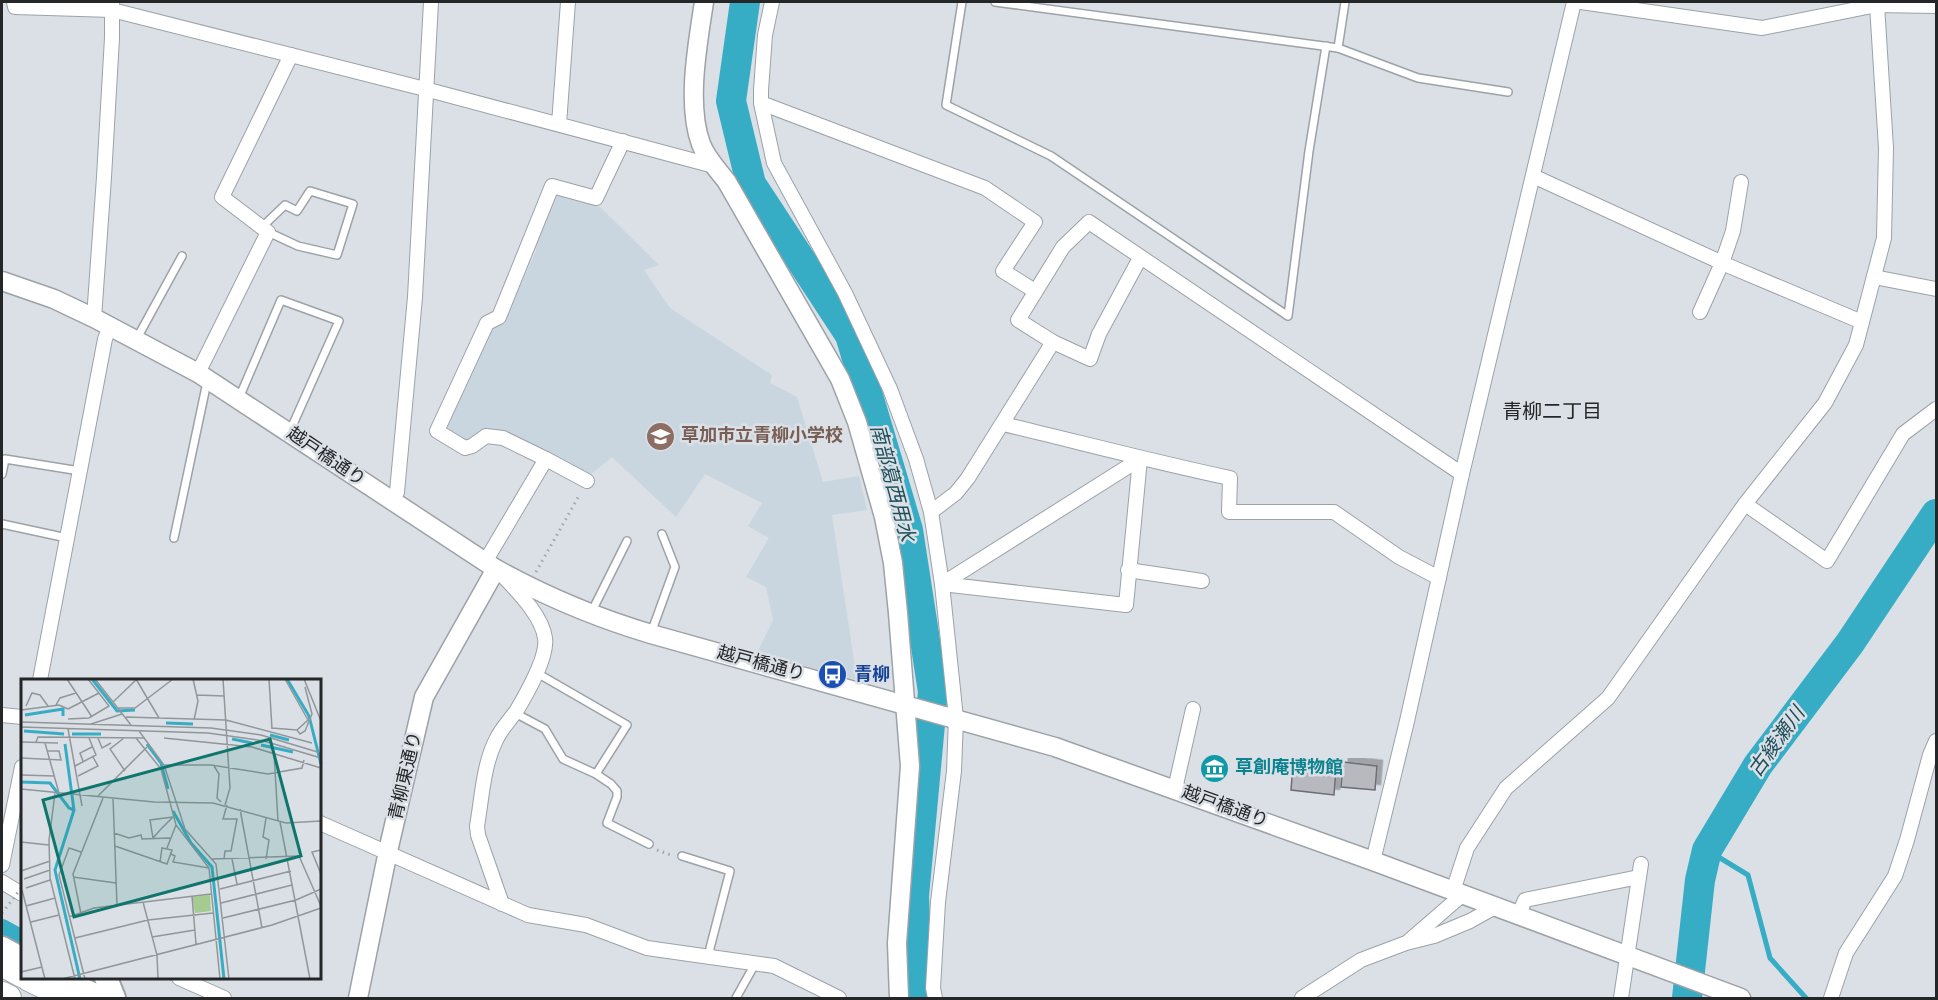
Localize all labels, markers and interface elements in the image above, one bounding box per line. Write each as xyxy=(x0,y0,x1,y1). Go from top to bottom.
district label: 青柳二丁目 xyxy=(1502,401,1602,422)
school or university icon: 草加市立青柳小学校 xyxy=(644,420,676,452)
water label: 南部葛西用水 xyxy=(867,422,919,545)
street label: 越戸橋通り xyxy=(284,424,369,490)
place label: 草加市立青柳小学校 xyxy=(681,425,843,445)
street label: 越戸橋通り xyxy=(715,643,807,684)
bus stop icon: 青柳 xyxy=(817,659,849,691)
place label: 青柳 xyxy=(854,664,890,684)
inset map xyxy=(21,679,321,979)
water label: 古綾瀬川 xyxy=(1745,702,1810,780)
street label: 青柳東通り xyxy=(386,730,425,822)
museum icon: 草創庵博物館 xyxy=(1198,752,1230,784)
place label: 草創庵博物館 xyxy=(1235,757,1343,777)
street label: 越戸橋通り xyxy=(1180,782,1271,831)

